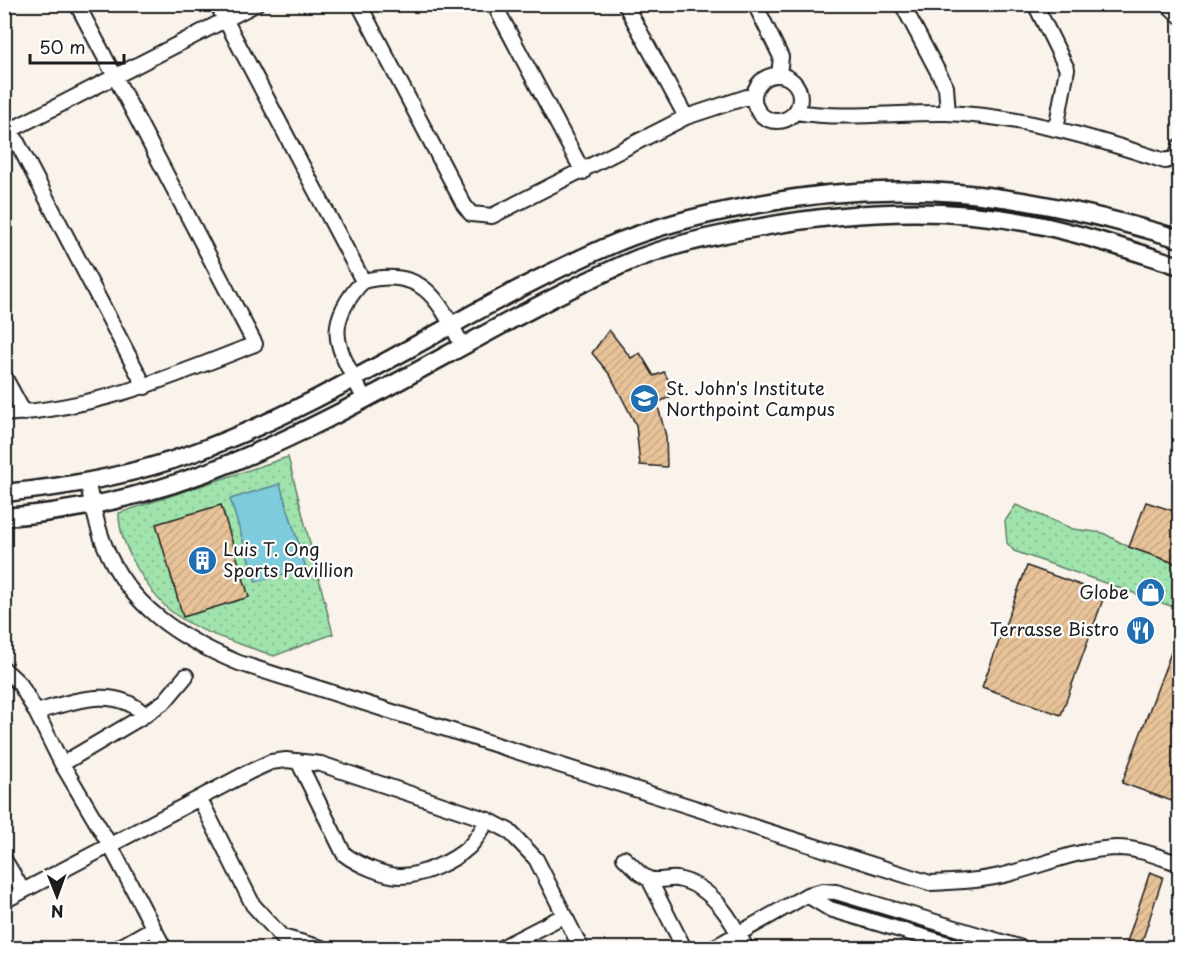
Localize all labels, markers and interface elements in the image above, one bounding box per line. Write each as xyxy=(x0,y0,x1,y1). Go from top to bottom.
scale bar xyxy=(30,27,124,65)
text: 50 m xyxy=(39,33,86,60)
place label: St. John's Institute Northpoint Campus xyxy=(666,374,835,422)
school or university icon: St. John's Institute Northpoint Campus xyxy=(629,383,661,415)
place label: Luis T. Ong Sports Pavillion xyxy=(223,535,354,583)
building icon: Luis T. Ong Sports Pavillion xyxy=(186,544,218,576)
shop icon: Globe xyxy=(1134,577,1166,609)
place label: Globe xyxy=(1079,578,1129,605)
restaurant icon: Terrasse Bistro xyxy=(1124,614,1156,646)
place label: Terrasse Bistro xyxy=(990,615,1119,642)
north arrow xyxy=(27,866,87,926)
text: N xyxy=(51,900,64,924)

